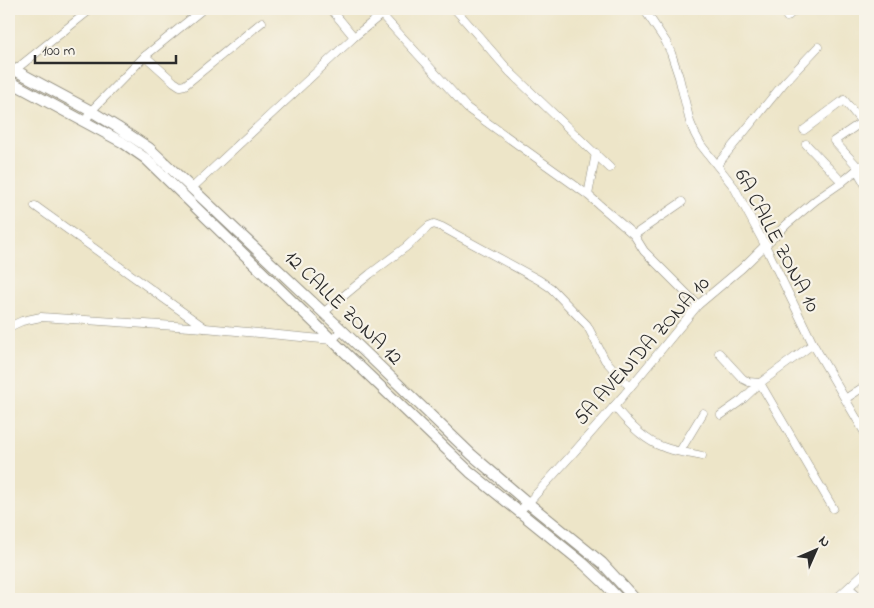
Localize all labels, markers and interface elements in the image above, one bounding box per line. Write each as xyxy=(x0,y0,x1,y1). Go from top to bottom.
scale bar xyxy=(35,32,176,64)
text: 100 m xyxy=(42,40,75,62)
street label: 6A CALLE ZONA 10 xyxy=(726,164,827,318)
street label: 12 CALLE ZONA 12 xyxy=(277,244,409,373)
street label: 5A AVENIDA ZONA 10 xyxy=(567,270,718,433)
north arrow xyxy=(792,526,842,576)
text: N xyxy=(813,531,835,553)

